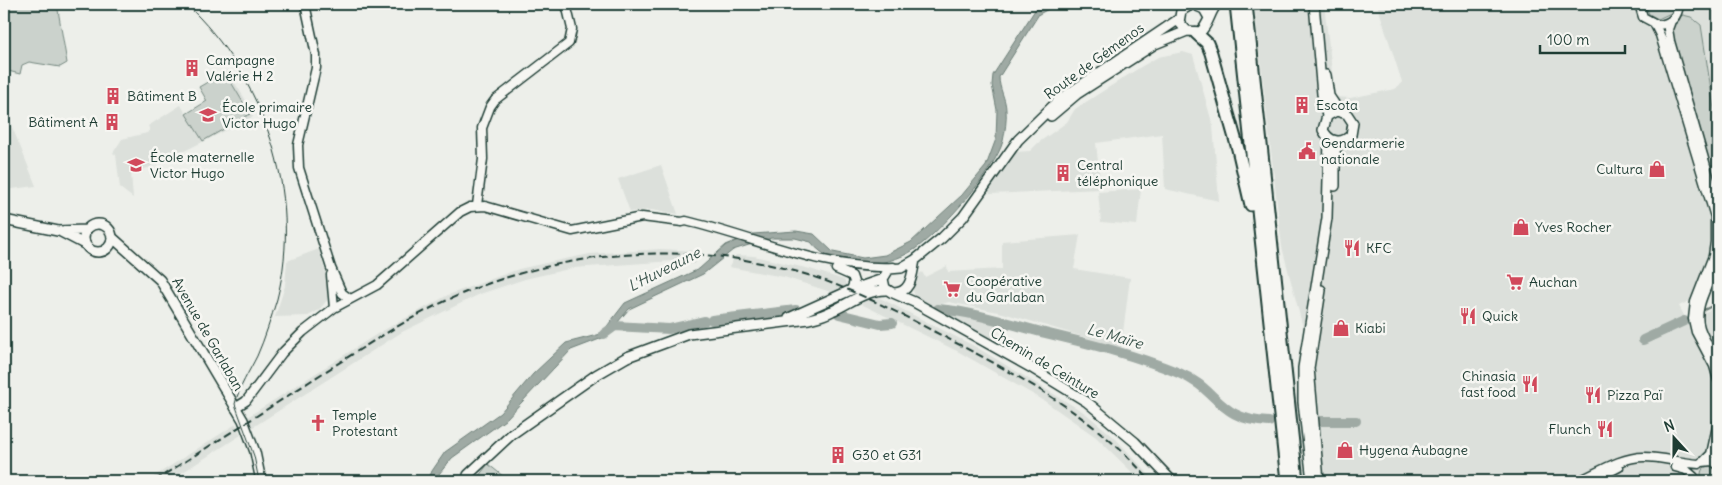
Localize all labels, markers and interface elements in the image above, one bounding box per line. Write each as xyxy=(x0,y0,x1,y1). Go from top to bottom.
street label: Route de Gémenos xyxy=(1041,19,1147,103)
scale bar xyxy=(1540,22,1624,54)
text: 100 m xyxy=(1547,30,1589,49)
place label: Campagne Valérie H 2 xyxy=(206,51,275,85)
building icon: Campagne Valérie H 2 xyxy=(182,58,202,78)
building icon: Bâtiment B xyxy=(103,86,123,106)
place label: Bâtiment B xyxy=(127,87,197,105)
building icon: Escota xyxy=(1292,95,1312,115)
place label: Escota xyxy=(1316,96,1358,114)
place label: École primaire Victor Hugo xyxy=(222,98,312,132)
school or university icon: École primaire Victor Hugo xyxy=(198,105,218,125)
building icon: Bâtiment A xyxy=(102,112,122,132)
place label: Bâtiment A xyxy=(28,113,98,131)
place label: Gendarmerie nationale xyxy=(1321,134,1405,168)
public building icon: Gendarmerie nationale xyxy=(1297,141,1317,161)
place label: École maternelle Victor Hugo xyxy=(150,148,254,182)
school or university icon: École maternelle Victor Hugo xyxy=(126,155,146,175)
place label: Central téléphonique xyxy=(1077,156,1158,190)
shop icon: Cultura xyxy=(1647,159,1667,179)
place label: Cultura xyxy=(1596,160,1643,178)
building icon: Central téléphonique xyxy=(1053,163,1073,183)
shop icon: Yves Rocher xyxy=(1511,217,1531,237)
place label: Yves Rocher xyxy=(1535,218,1612,236)
restaurant icon: KFC xyxy=(1342,238,1362,258)
place label: KFC xyxy=(1366,239,1392,257)
water label: L'Huveaune xyxy=(625,242,704,295)
place label: Coopérative du Garlaban xyxy=(966,272,1045,306)
supermarket icon: Auchan xyxy=(1505,272,1525,292)
place label: Auchan xyxy=(1529,273,1577,291)
street label: Avenue de Garlaban xyxy=(168,274,248,394)
supermarket icon: Coopérative du Garlaban xyxy=(942,279,962,299)
restaurant icon: Quick xyxy=(1458,306,1478,326)
place label: Quick xyxy=(1482,307,1518,325)
shop icon: Kiabi xyxy=(1331,318,1351,338)
water label: Le Maïre xyxy=(1085,319,1146,353)
place label: Kiabi xyxy=(1355,319,1386,337)
street label: Chemin de Ceinture xyxy=(987,323,1103,403)
place label: Chinasia fast food xyxy=(1461,367,1516,401)
restaurant icon: Chinasia fast food xyxy=(1520,374,1540,394)
restaurant icon: Pizza Paï xyxy=(1583,385,1603,405)
place label: Pizza Paï xyxy=(1607,386,1663,404)
place label: Temple Protestant xyxy=(332,406,398,440)
north arrow xyxy=(1650,412,1700,462)
church icon: Temple Protestant xyxy=(308,413,328,433)
text: N xyxy=(1662,416,1677,436)
restaurant icon: Flunch xyxy=(1595,419,1615,439)
place label: Flunch xyxy=(1548,420,1591,438)
shop icon: Hygena Aubagne xyxy=(1335,440,1355,460)
place label: Hygena Aubagne xyxy=(1359,441,1468,459)
building icon: G30 et G31 xyxy=(828,445,848,465)
place label: G30 et G31 xyxy=(852,446,922,464)

